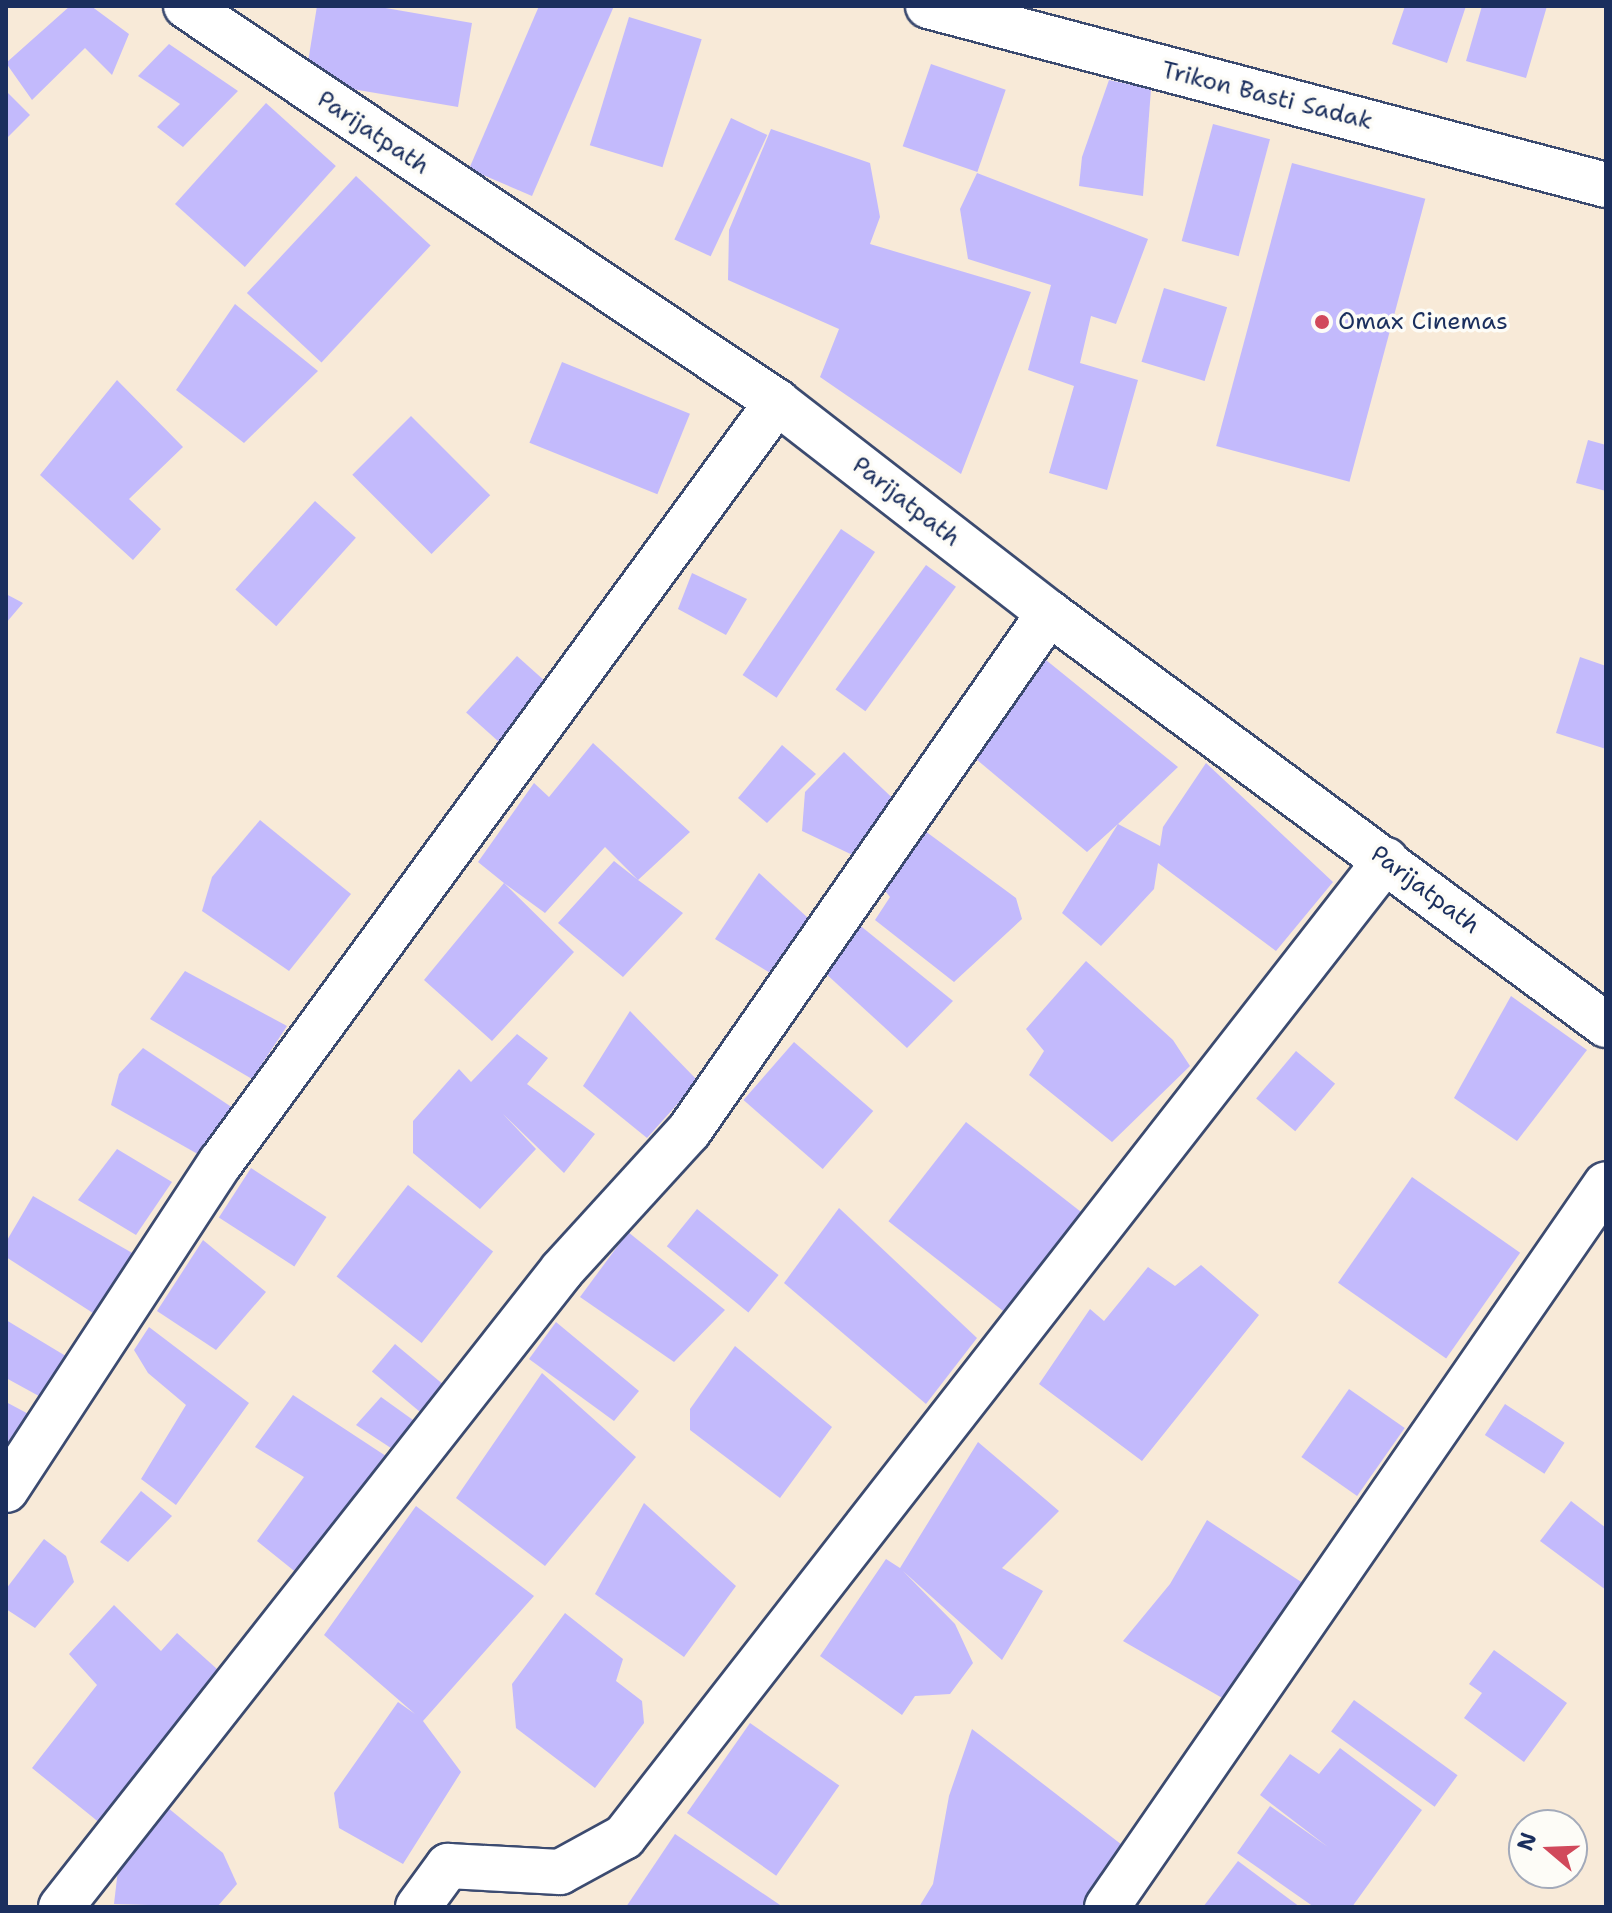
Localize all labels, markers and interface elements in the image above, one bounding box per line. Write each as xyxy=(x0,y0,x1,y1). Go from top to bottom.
street label: Trikon Basti Sadak xyxy=(1158,56,1376,136)
street label: Parijatpath xyxy=(311,85,435,181)
place label: Omax Cinemas xyxy=(1338,308,1508,336)
marker: Omax Cinemas xyxy=(1313,313,1331,331)
street label: Parijatpath xyxy=(846,451,966,553)
street label: Parijatpath xyxy=(1365,840,1485,940)
north arrow xyxy=(1508,1809,1588,1889)
text: N xyxy=(1510,1829,1543,1855)

